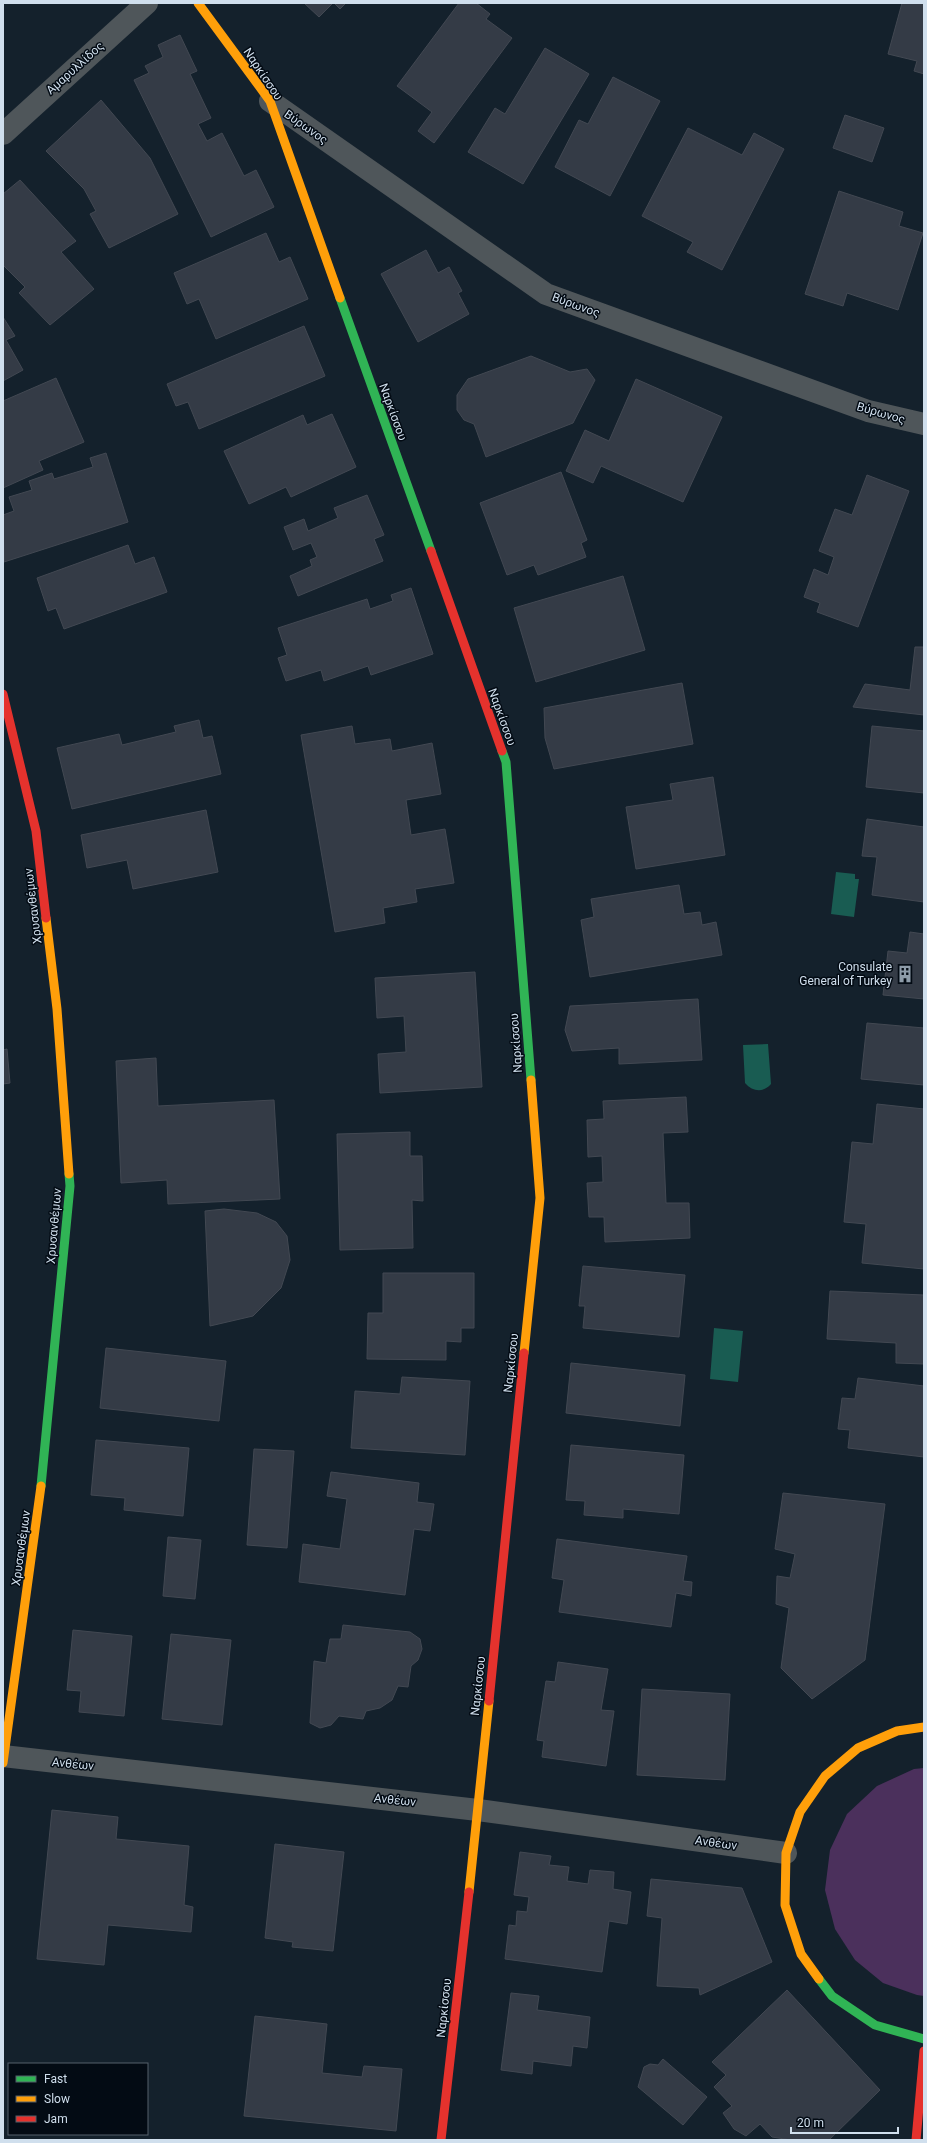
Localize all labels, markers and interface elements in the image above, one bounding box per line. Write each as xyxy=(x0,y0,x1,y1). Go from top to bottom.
street label: Αμαρυλλίδος xyxy=(43,39,107,97)
street label: Ναρκίσσου xyxy=(240,45,286,103)
street label: Βύρωνος xyxy=(282,107,330,147)
street label: Βύρωνος xyxy=(550,290,602,320)
street label: Ναρκίσσου xyxy=(376,382,410,442)
street label: Βύρωνος xyxy=(855,399,907,427)
street label: Ναρκίσσου xyxy=(485,687,519,747)
street label: Χρυσανθέμων xyxy=(21,867,45,945)
place label: Consulate General of Turkey xyxy=(799,960,892,988)
building icon: Consulate General of Turkey xyxy=(895,964,915,984)
street label: Ναρκίσσου xyxy=(507,1013,525,1073)
street label: Χρυσανθέμων xyxy=(44,1187,64,1264)
street label: Ναρκίσσου xyxy=(501,1333,521,1393)
street label: Χρυσανθέμων xyxy=(9,1509,33,1587)
street label: Ναρκίσσου xyxy=(468,1656,488,1716)
street label: Ανθέων xyxy=(51,1755,95,1773)
street label: Ανθέων xyxy=(373,1791,417,1809)
street label: Ανθέων xyxy=(694,1833,738,1853)
street label: Ναρκίσσου xyxy=(434,1978,454,2038)
legend xyxy=(8,2063,148,2135)
text: Fast xyxy=(44,2072,67,2086)
text: Slow xyxy=(44,2092,70,2106)
scale bar xyxy=(791,2109,898,2135)
text: Jam xyxy=(44,2112,68,2126)
text: 20 m xyxy=(797,2116,824,2130)

